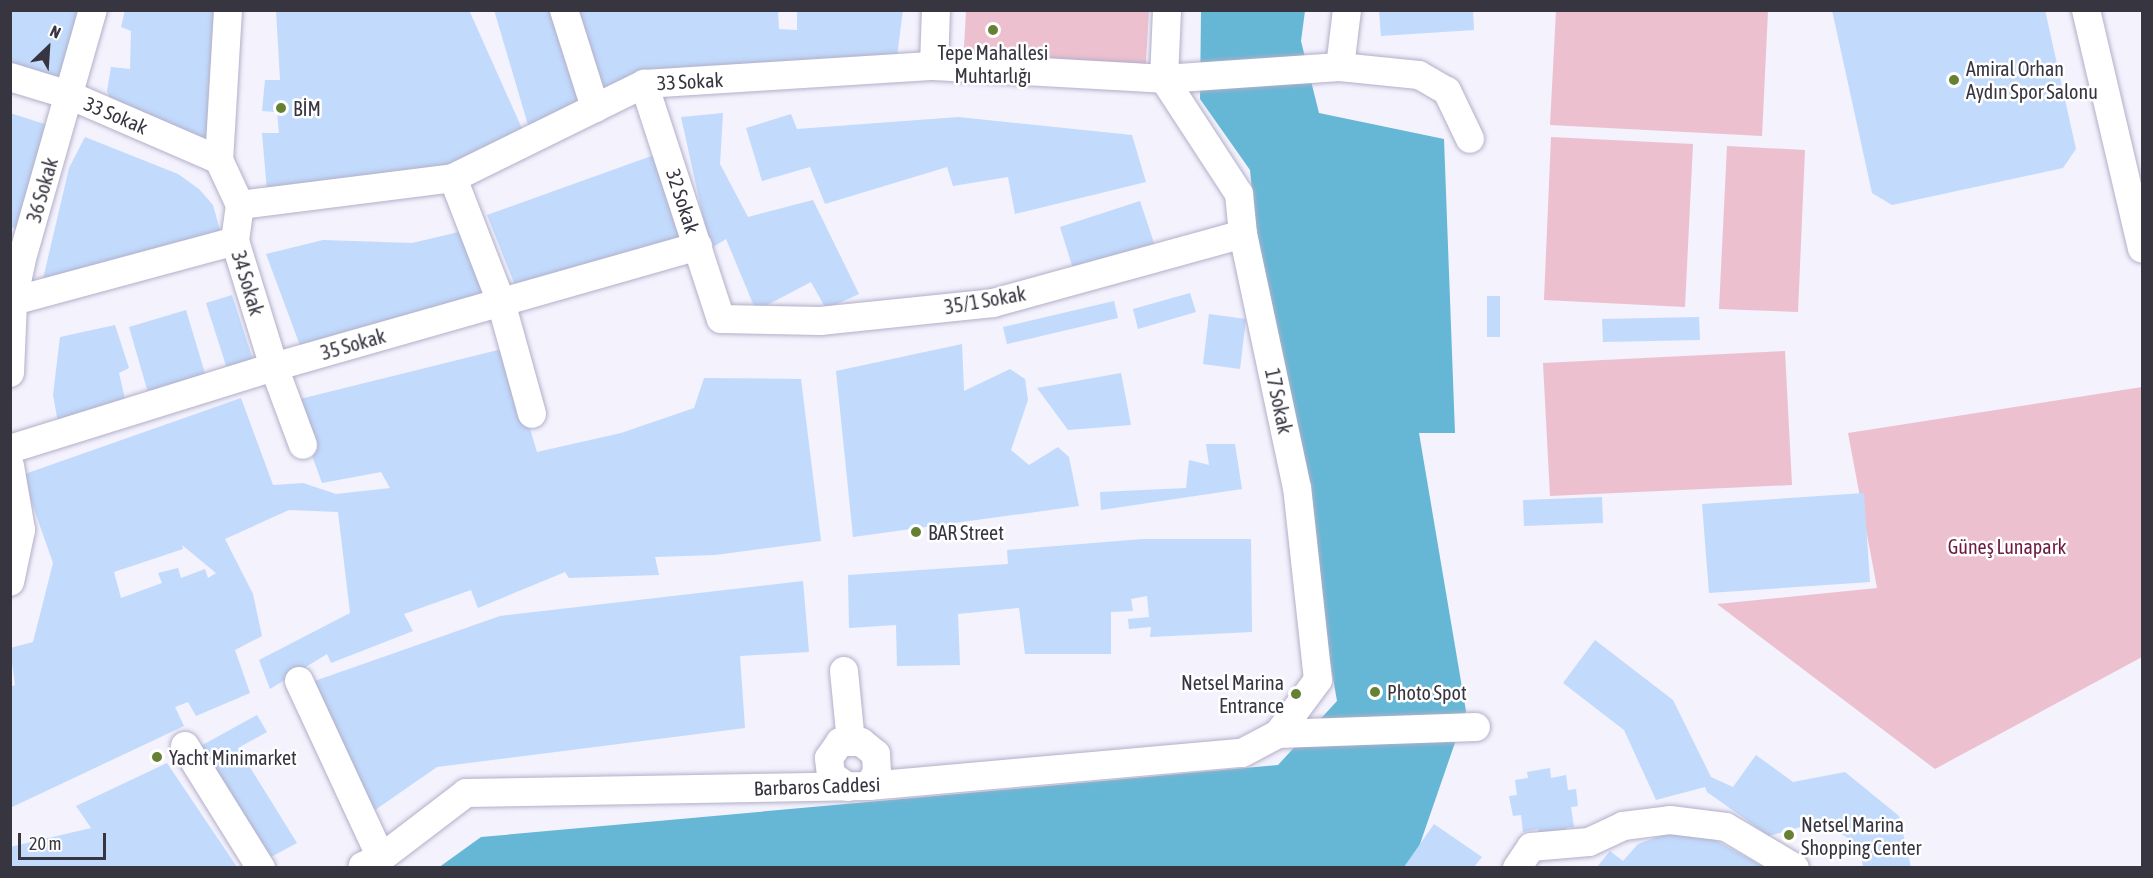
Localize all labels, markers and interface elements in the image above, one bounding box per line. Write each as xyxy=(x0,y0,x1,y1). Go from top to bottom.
north arrow xyxy=(18,18,78,78)
text: N xyxy=(48,22,64,42)
marker: Tepe Mahallesi Muhtarlığı xyxy=(986,23,1000,37)
place label: Tepe Mahallesi Muhtarlığı xyxy=(938,40,1048,87)
place label: Amiral Orhan Aydın Spor Salonu xyxy=(1966,56,2098,103)
street label: 33 Sokak xyxy=(656,67,724,95)
marker: Amiral Orhan Aydın Spor Salonu xyxy=(1947,73,1961,87)
street label: 33 Sokak xyxy=(81,91,151,139)
place label: BİM xyxy=(293,96,321,120)
marker: BİM xyxy=(274,101,288,115)
street label: 36 Sokak xyxy=(21,155,63,225)
street label: 32 Sokak xyxy=(661,166,705,236)
street label: 34 Sokak xyxy=(227,248,269,318)
street label: 35/1 Sokak xyxy=(942,281,1028,319)
street label: 35 Sokak xyxy=(318,323,388,365)
street label: 17 Sokak xyxy=(1260,366,1298,436)
place label: BAR Street xyxy=(928,520,1004,544)
marker: BAR Street xyxy=(909,525,923,539)
park label: Güneş Lunapark xyxy=(1948,534,2066,558)
place label: Netsel Marina Entrance xyxy=(1181,670,1284,717)
place label: Photo Spot xyxy=(1387,680,1467,704)
marker: Photo Spot xyxy=(1368,685,1382,699)
marker: Netsel Marina Entrance xyxy=(1289,687,1303,701)
place label: Yacht Minimarket xyxy=(169,745,297,769)
marker: Yacht Minimarket xyxy=(150,750,164,764)
street label: Barbaros Caddesi xyxy=(753,772,881,800)
place label: Netsel Marina Shopping Center xyxy=(1801,812,1921,859)
scale bar xyxy=(21,821,110,859)
marker: Netsel Marina Shopping Center xyxy=(1782,828,1796,842)
text: 20 m xyxy=(29,833,61,854)

